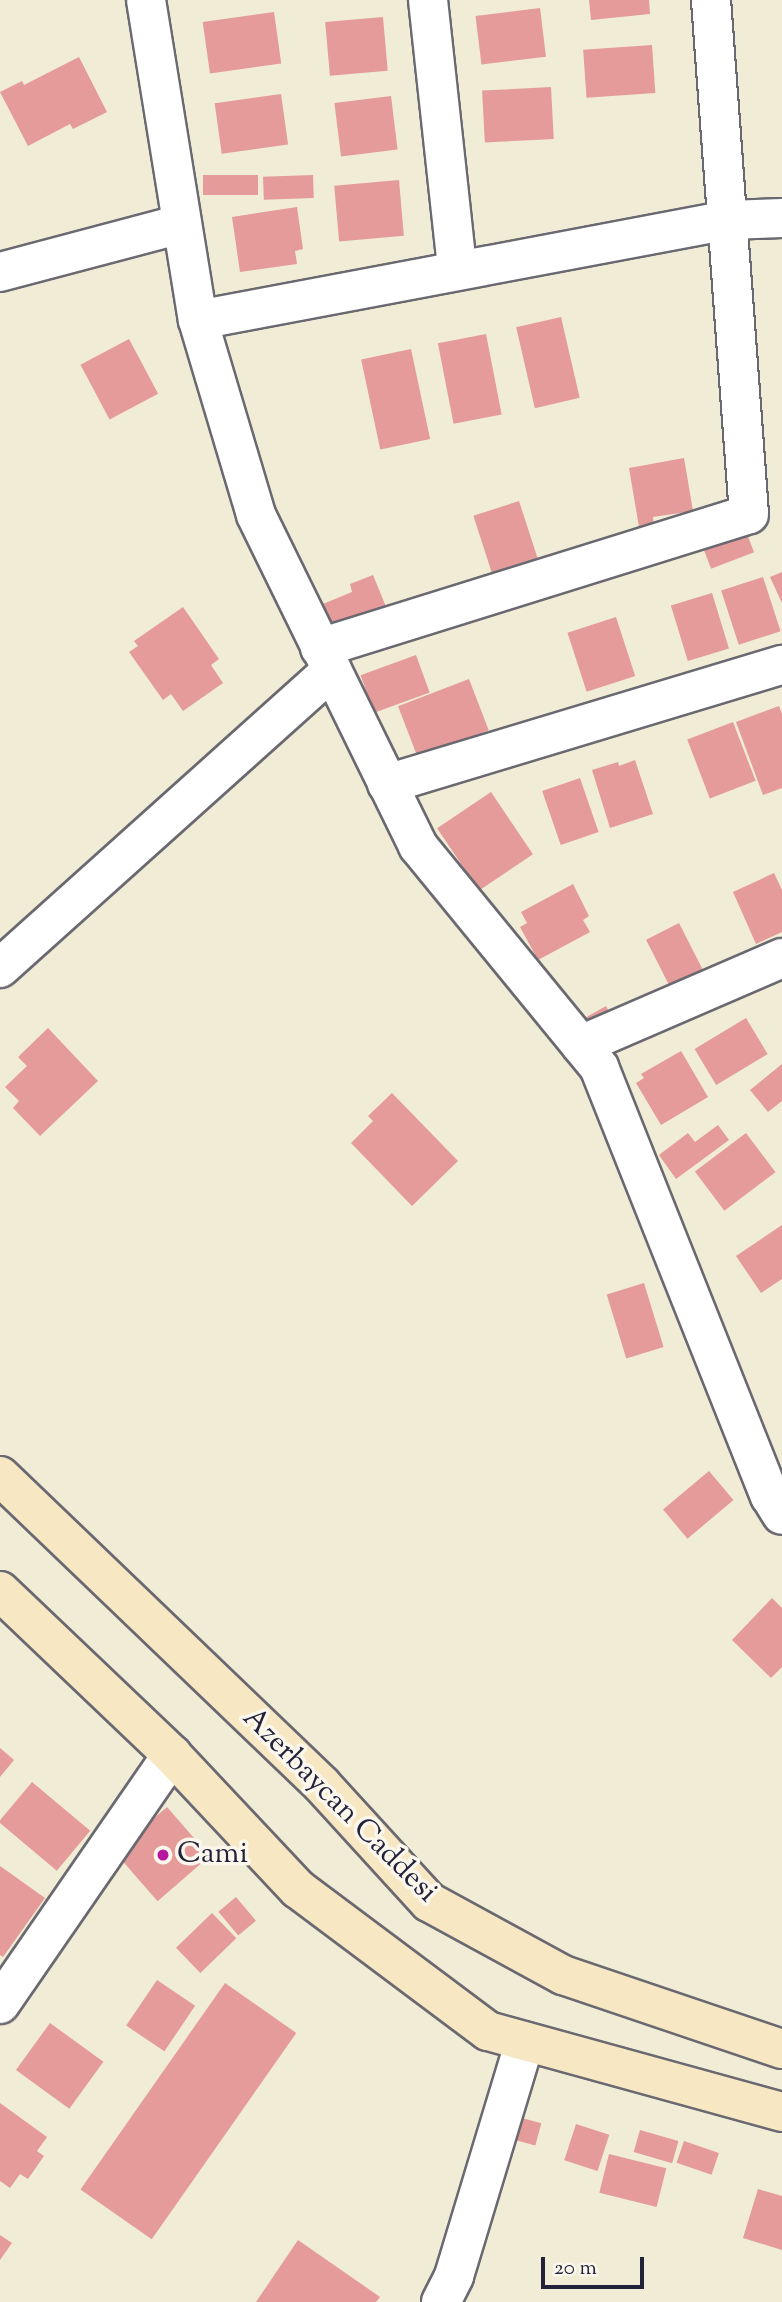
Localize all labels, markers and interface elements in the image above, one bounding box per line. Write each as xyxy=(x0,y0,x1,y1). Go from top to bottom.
street label: Azerbaycan Caddesi xyxy=(234,1701,444,1911)
place label: Cami xyxy=(177,1837,248,1873)
marker: Cami xyxy=(155,1847,171,1863)
scale bar xyxy=(544,2242,647,2286)
text: 20 m xyxy=(554,2254,597,2284)

